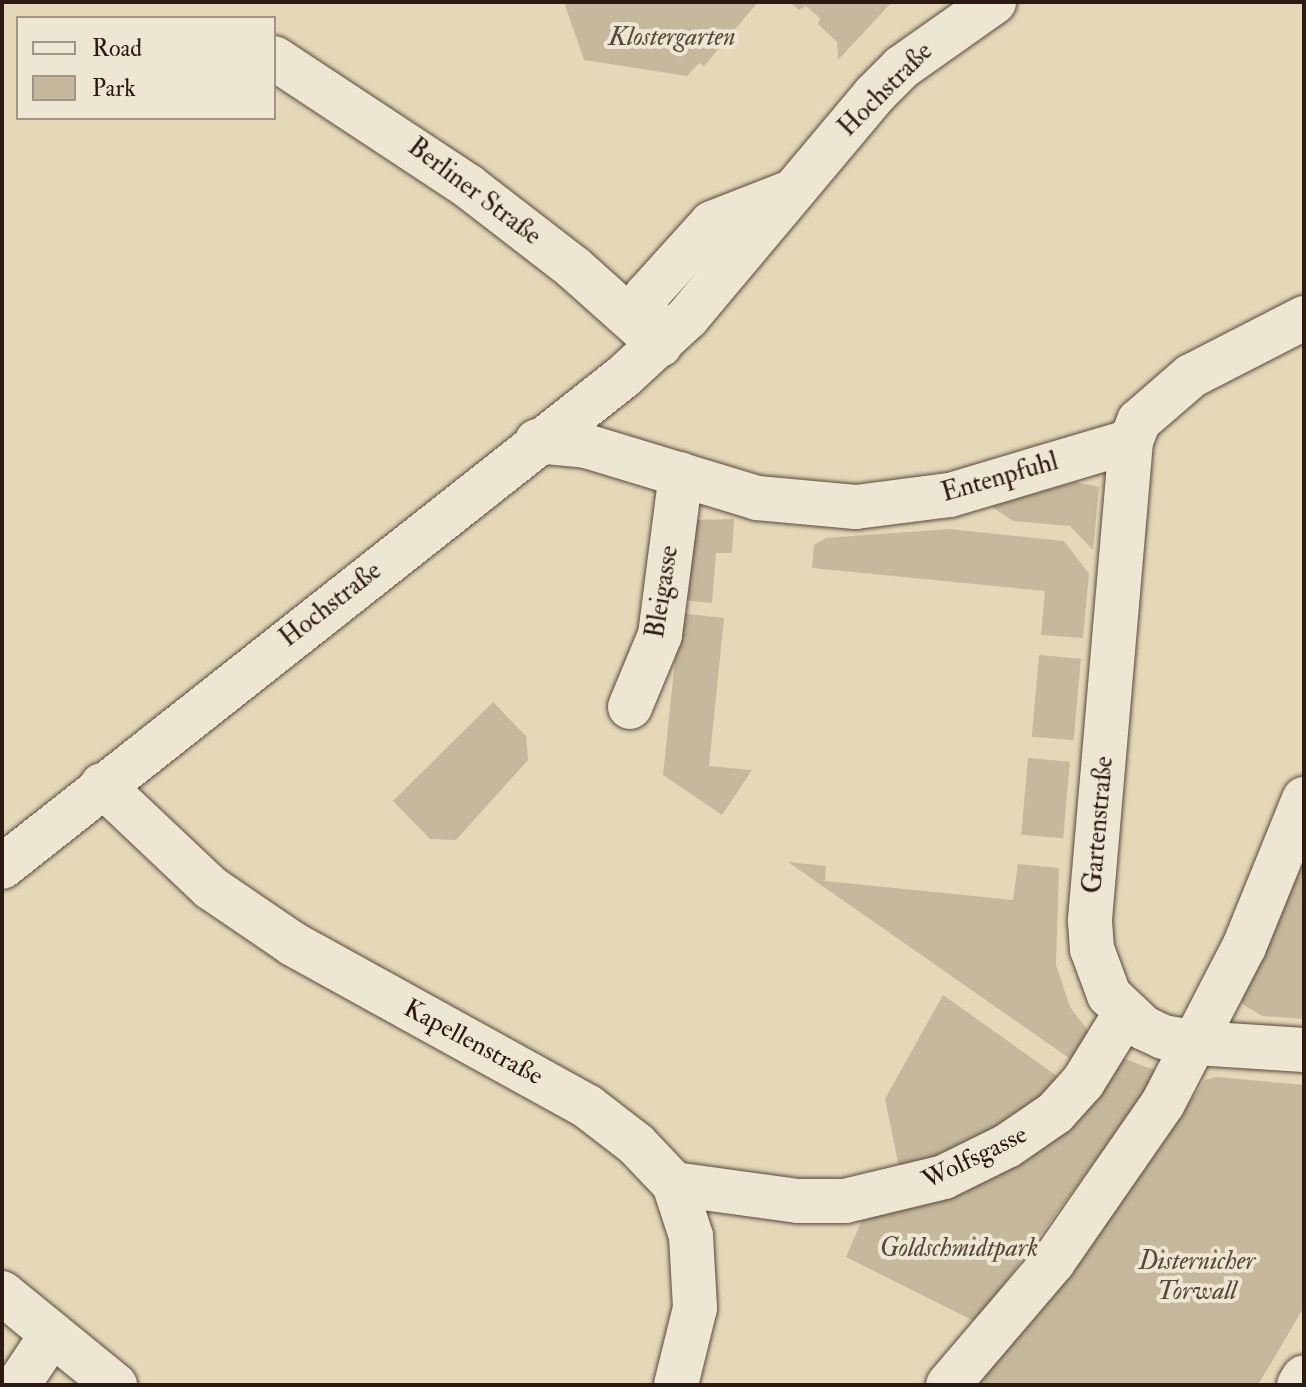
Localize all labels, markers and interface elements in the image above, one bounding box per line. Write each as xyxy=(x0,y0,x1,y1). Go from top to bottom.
legend xyxy=(16,16,276,120)
park label: Klostergarten xyxy=(609,22,735,54)
text: Road xyxy=(92,33,142,64)
street label: Hochstraße xyxy=(832,36,940,144)
text: Park xyxy=(92,73,136,104)
street label: Berliner Straße xyxy=(401,132,547,252)
street label: Entenpfuhl xyxy=(938,446,1062,510)
street label: Bleigasse xyxy=(640,543,686,641)
street label: Hochstraße xyxy=(274,556,388,654)
street label: Gartenstraße xyxy=(1077,755,1121,895)
street label: Kapellenstraße xyxy=(398,993,548,1093)
street label: Wolfsgasse xyxy=(918,1119,1032,1197)
park label: Goldschmidtpark xyxy=(880,1233,1038,1265)
park label: Disternicher Torwall xyxy=(1139,1246,1255,1308)

